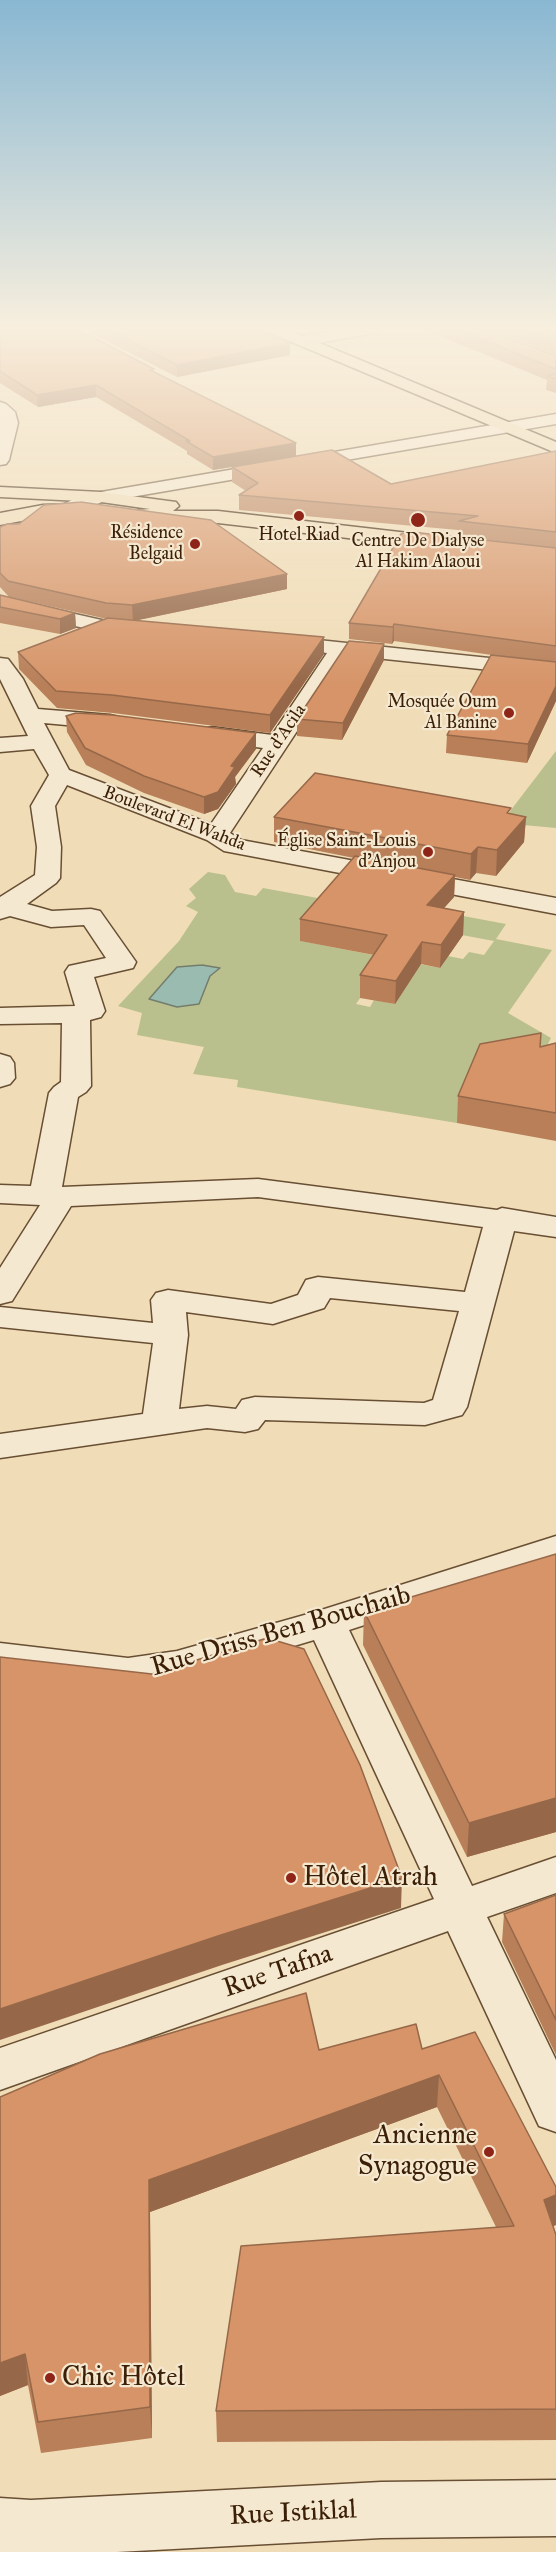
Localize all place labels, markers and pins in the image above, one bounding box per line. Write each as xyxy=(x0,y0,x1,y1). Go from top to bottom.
marker: Hotel Riad xyxy=(292,509,306,523)
marker: Centre De Dialyse Al Hakim Alaoui xyxy=(409,511,427,529)
place label: Résidence Belgaid xyxy=(110,523,183,566)
place label: Hotel Riad xyxy=(258,525,340,547)
place label: Centre De Dialyse Al Hakim Alaoui xyxy=(351,531,485,574)
marker: Résidence Belgaid xyxy=(188,537,202,551)
place label: Mosquée Oum Al Banine xyxy=(387,692,497,734)
marker: Mosquée Oum Al Banine xyxy=(502,706,516,720)
place label: Église Saint-Louis d'Anjou xyxy=(277,831,416,874)
marker: Église Saint-Louis d'Anjou xyxy=(421,845,435,859)
place label: Hôtel Atrah xyxy=(303,1862,438,1894)
marker: Hôtel Atrah xyxy=(284,1871,298,1885)
place label: Ancienne Synagogue xyxy=(358,2120,477,2183)
marker: Ancienne Synagogue xyxy=(482,2145,496,2159)
place label: Chic Hôtel xyxy=(62,2362,185,2394)
marker: Chic Hôtel xyxy=(43,2371,57,2385)

